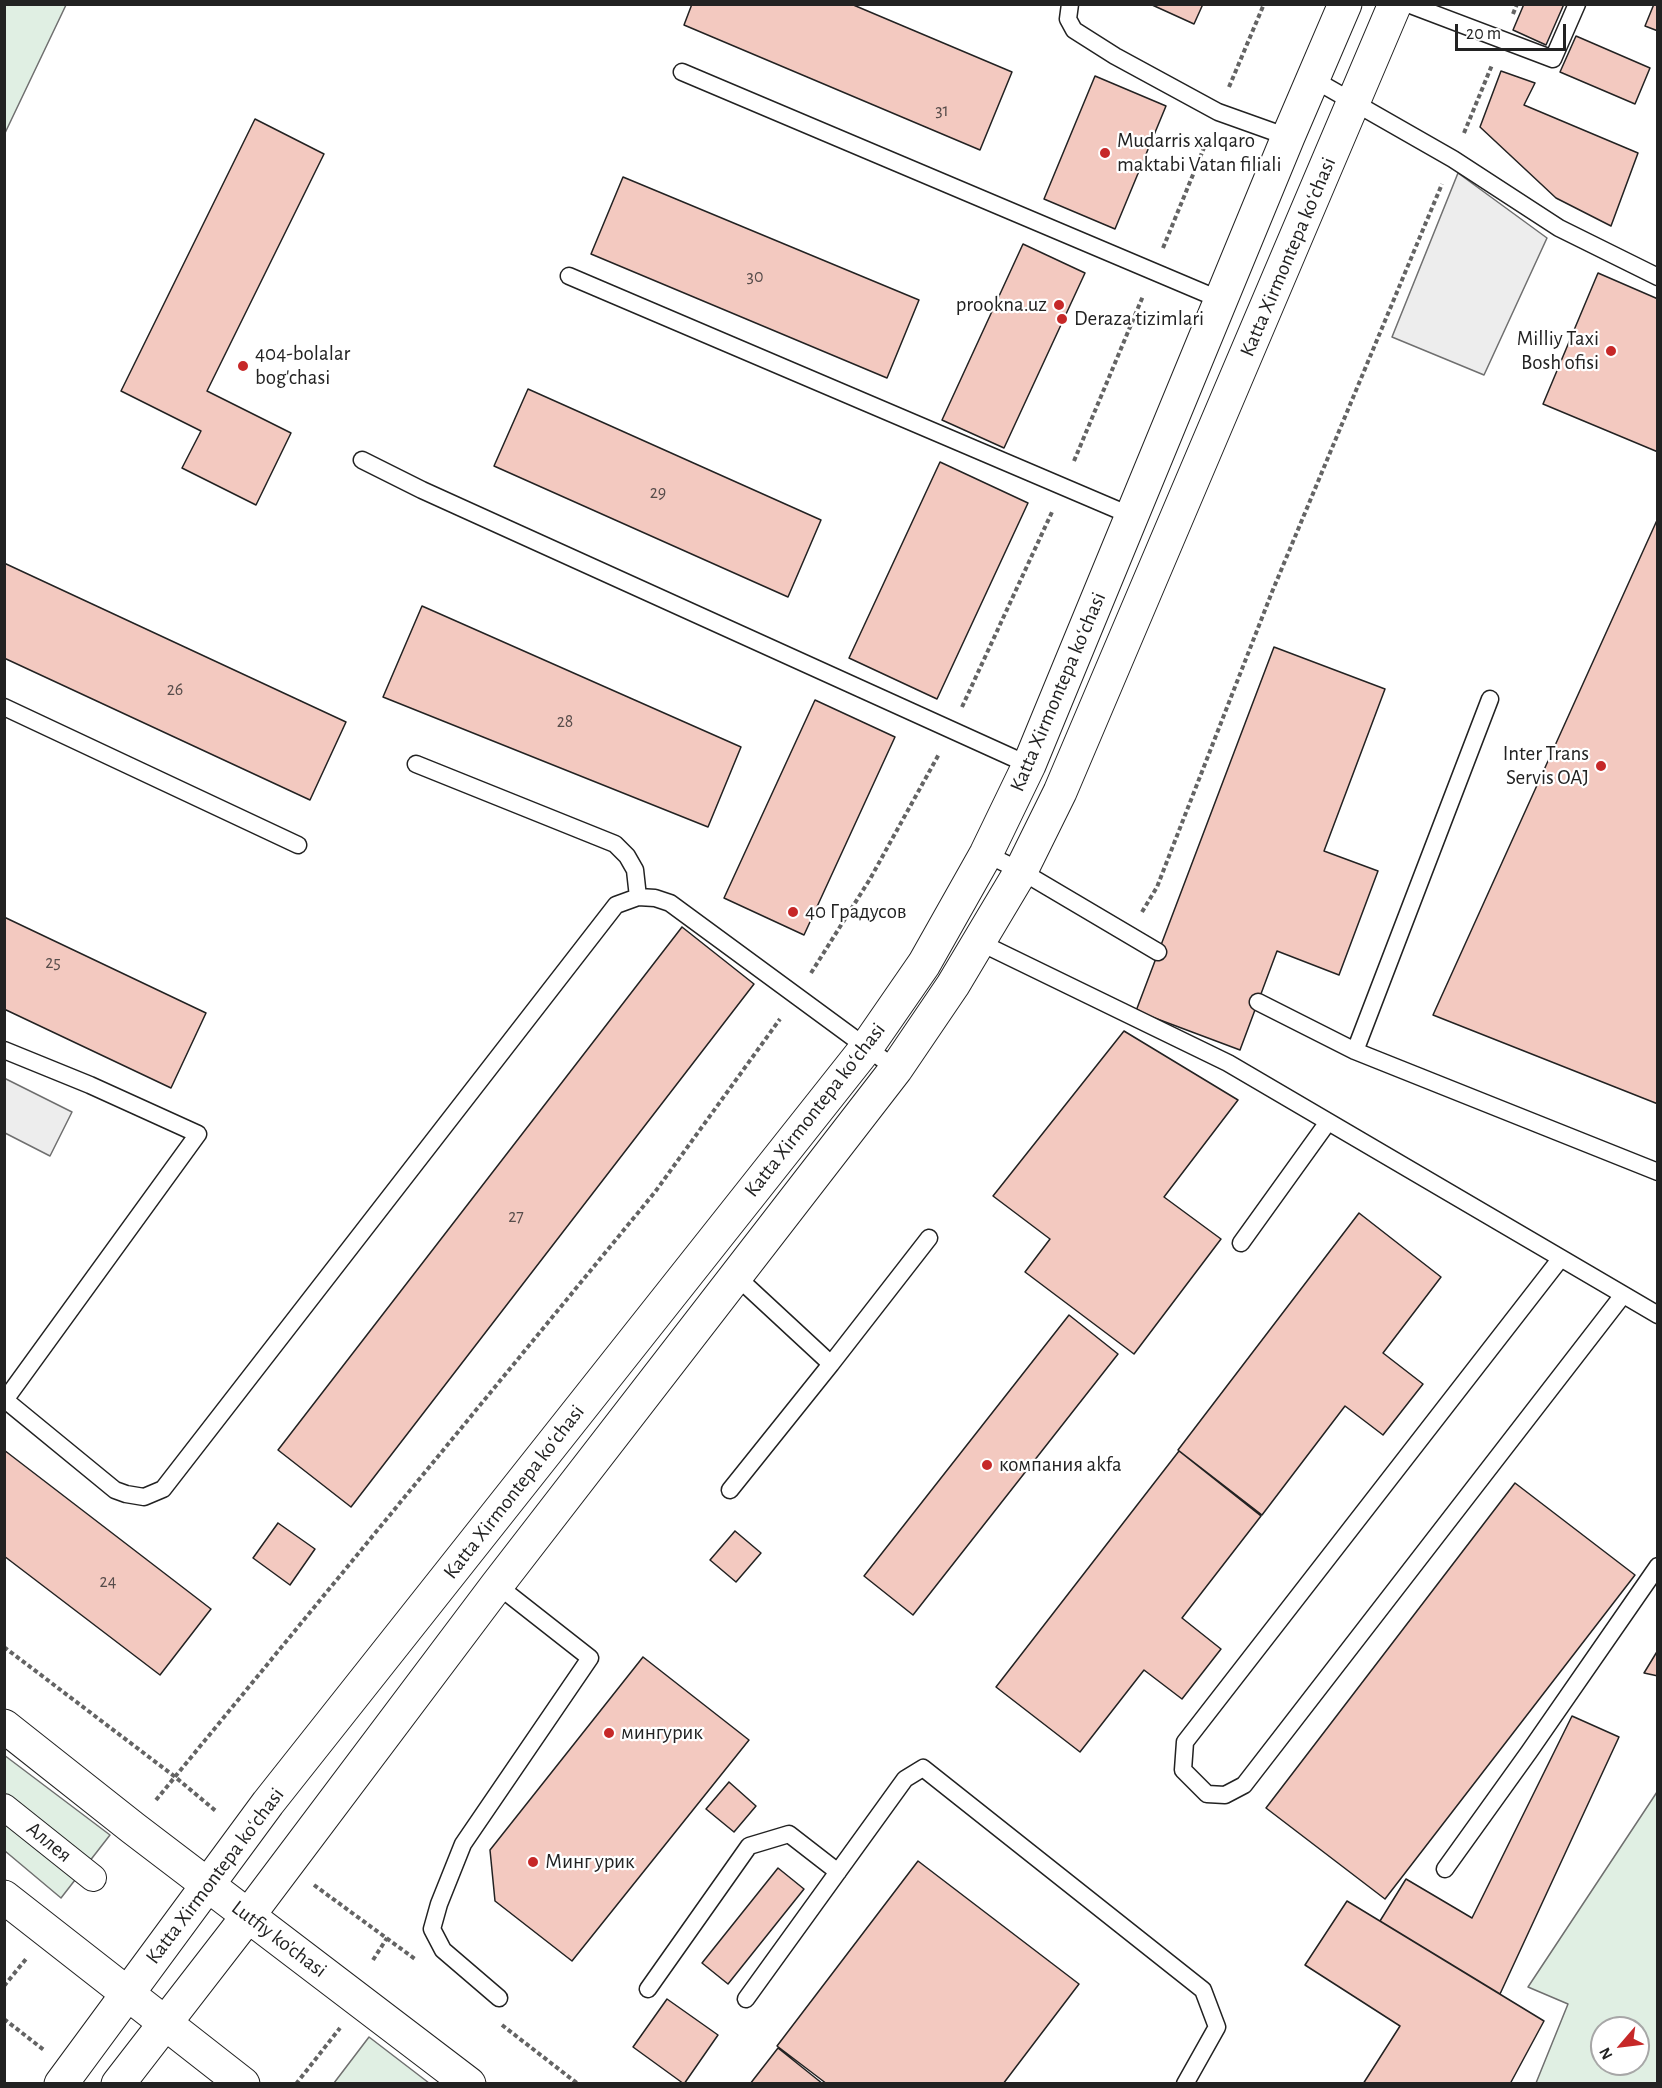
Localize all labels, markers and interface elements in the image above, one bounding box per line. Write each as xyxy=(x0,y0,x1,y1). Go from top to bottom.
scale bar xyxy=(1458,12,1569,50)
text: 20 m xyxy=(1466,25,1501,43)
house number: 31 xyxy=(935,100,949,122)
place label: Mudarris xalqaro maktabi Vatan filiali xyxy=(1117,128,1282,178)
marker: Mudarris xalqaro maktabi Vatan filiali xyxy=(1098,146,1112,160)
street label: Katta Xirmontepa koʻchasi xyxy=(1235,154,1341,360)
house number: 30 xyxy=(747,266,763,288)
place label: prookna.uz xyxy=(956,292,1047,318)
marker: prookna.uz xyxy=(1052,298,1066,312)
place label: Deraza tizimlari xyxy=(1074,306,1204,332)
marker: Deraza tizimlari xyxy=(1055,312,1069,326)
place label: Milliy Taxi Bosh ofisi xyxy=(1517,326,1599,376)
place label: 404-bolalar bog'chasi xyxy=(255,341,350,391)
marker: Milliy Taxi Bosh ofisi xyxy=(1604,344,1618,358)
marker: 404-bolalar bog'chasi xyxy=(236,359,250,373)
house number: 29 xyxy=(650,482,666,504)
street label: Katta Xirmontepa koʻchasi xyxy=(1005,589,1111,795)
house number: 26 xyxy=(167,679,183,701)
house number: 28 xyxy=(557,711,573,733)
place label: Inter Trans Servis OAJ xyxy=(1503,741,1589,791)
marker: Inter Trans Servis OAJ xyxy=(1594,759,1608,773)
place label: 40 Градусов xyxy=(805,899,907,925)
marker: 40 Градусов xyxy=(786,905,800,919)
house number: 25 xyxy=(45,952,61,974)
street label: Katta Xirmontepa koʻchasi xyxy=(739,1018,891,1202)
house number: 27 xyxy=(508,1206,524,1228)
street label: Katta Xirmontepa koʻchasi xyxy=(438,1400,590,1584)
place label: компания akfa xyxy=(999,1452,1122,1478)
marker: компания akfa xyxy=(980,1458,994,1472)
house number: 24 xyxy=(100,1571,116,1593)
place label: мингурик xyxy=(621,1720,703,1746)
marker: мингурик xyxy=(602,1726,616,1740)
street label: Katta Xirmontepa koʻchasi xyxy=(140,1783,290,1969)
street label: Аллея xyxy=(21,1816,77,1868)
place label: Минг урик xyxy=(545,1849,635,1875)
marker: Минг урик xyxy=(526,1855,540,1869)
street label: Lutfiy ko'chasi xyxy=(226,1895,332,1983)
north arrow xyxy=(1590,2016,1650,2076)
text: N xyxy=(1596,2045,1616,2062)

